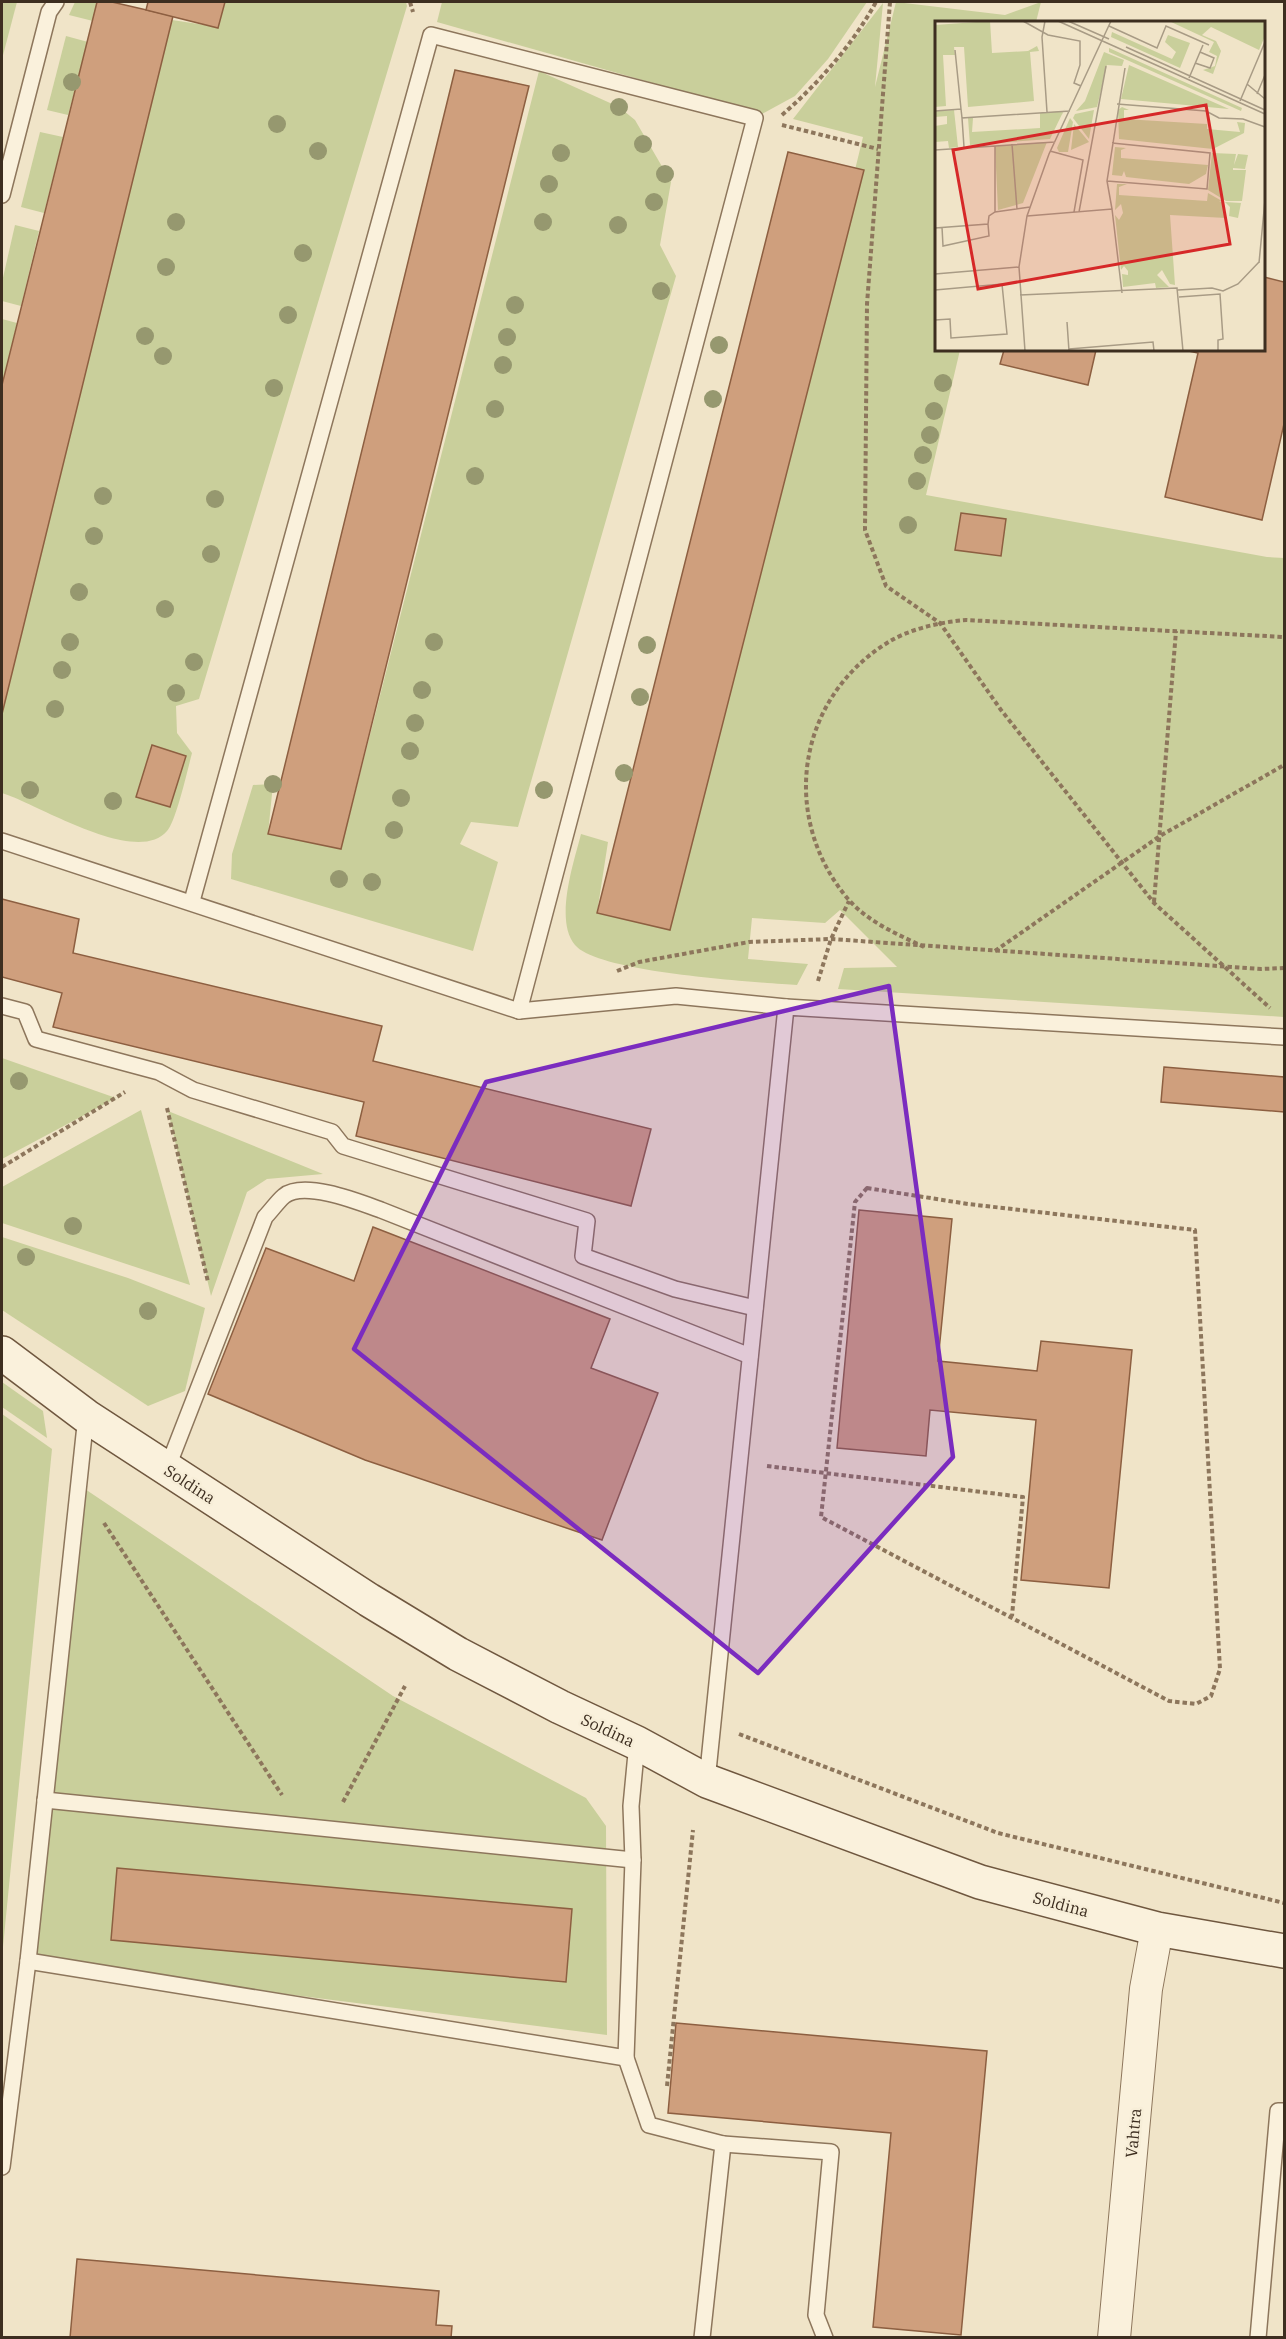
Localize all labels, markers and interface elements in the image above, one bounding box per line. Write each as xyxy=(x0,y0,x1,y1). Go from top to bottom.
inset map xyxy=(935,21,1265,351)
street label: Soldina xyxy=(161,1460,220,1508)
street label: Soldina xyxy=(578,1709,638,1751)
street label: Soldina xyxy=(1031,1887,1091,1921)
street label: Vahtra xyxy=(1121,2107,1145,2159)

